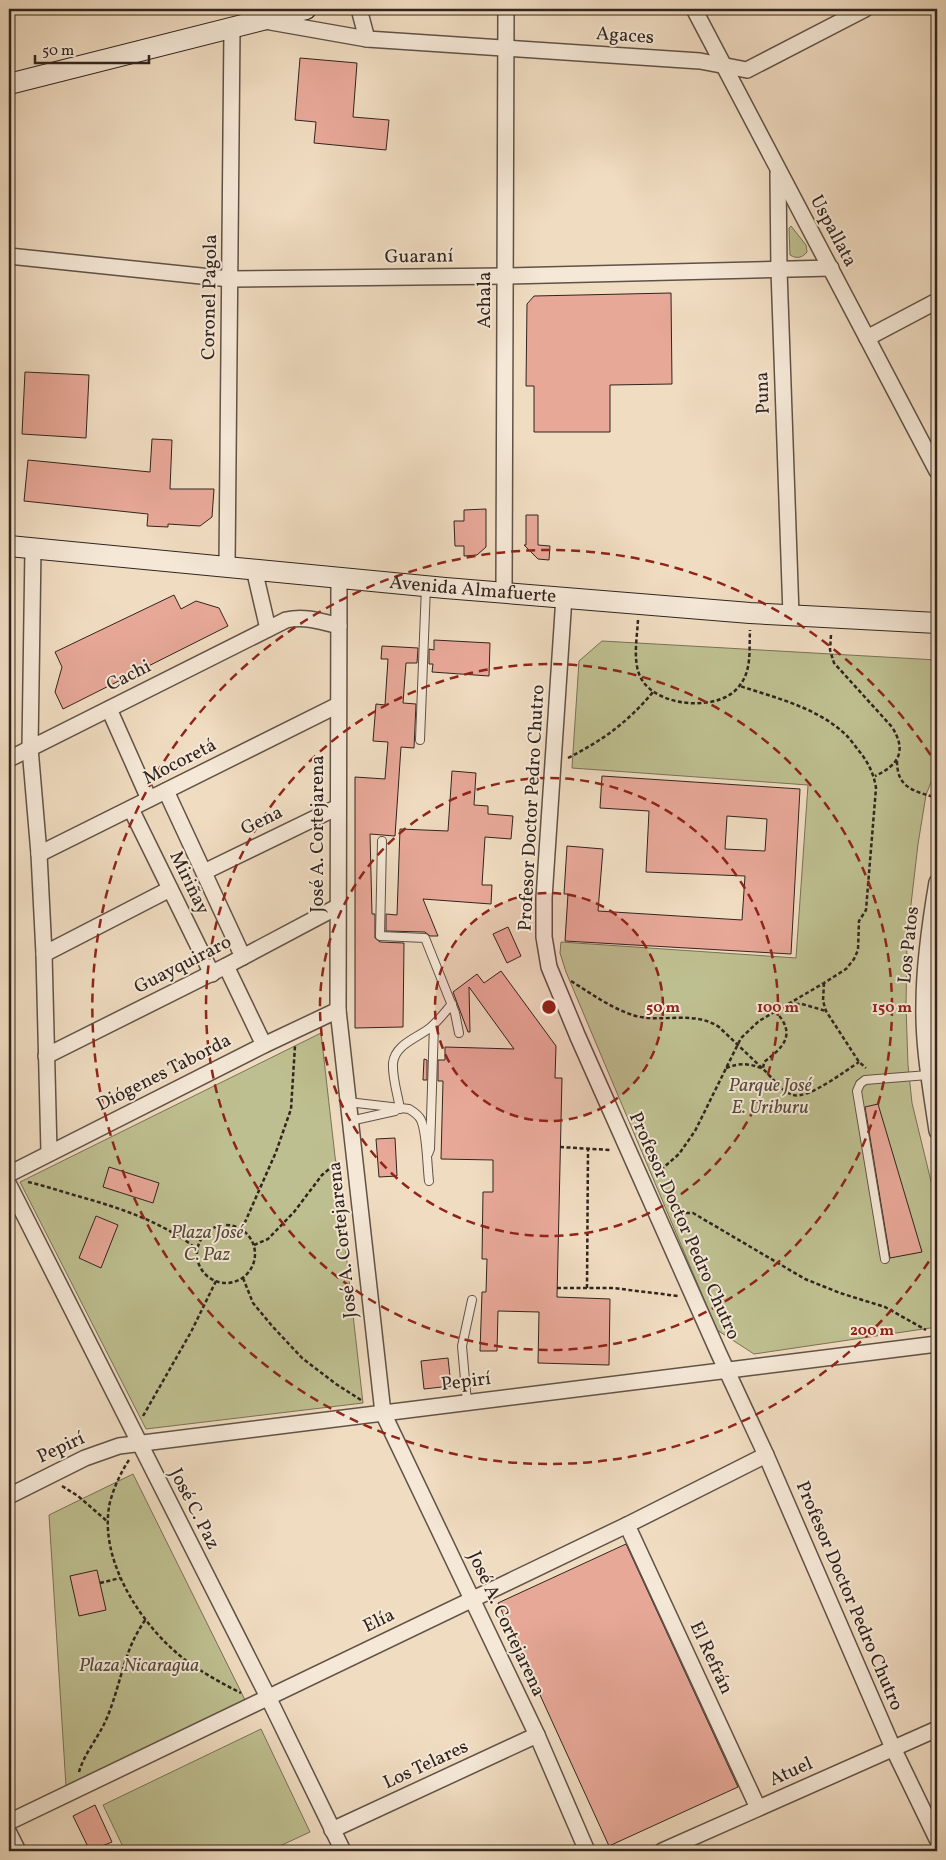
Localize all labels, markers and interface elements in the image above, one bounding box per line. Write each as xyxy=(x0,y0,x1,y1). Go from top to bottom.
street label: Agaces xyxy=(595,21,655,51)
scale bar xyxy=(35,32,149,64)
text: 50 m xyxy=(42,41,74,62)
street label: Uspallata xyxy=(803,190,863,272)
street label: Coronel Pagola xyxy=(196,234,224,360)
street label: Guaraní xyxy=(384,243,454,271)
street label: Achala xyxy=(472,272,498,328)
street label: Puna xyxy=(749,371,777,415)
street label: Avenida Almafuerte xyxy=(388,570,557,610)
street label: Cachi xyxy=(102,654,156,698)
street label: Profesor Doctor Pedro Chutro xyxy=(513,684,551,932)
street label: Mocoretá xyxy=(139,732,221,792)
street label: José A. Cortejarena xyxy=(305,755,331,913)
street label: Gena xyxy=(237,800,287,842)
street label: Miriñay xyxy=(162,847,216,919)
street label: Los Patos xyxy=(892,905,926,985)
street label: Guayquiraro xyxy=(130,929,236,1001)
centre of rings xyxy=(540,998,558,1016)
text: 50 m xyxy=(646,998,680,1019)
text: 100 m xyxy=(757,998,800,1019)
text: 150 m xyxy=(872,998,912,1019)
street label: Diógenes Taborda xyxy=(92,1028,236,1118)
park label: Parque José E. Uriburu xyxy=(728,1073,813,1121)
street label: Profesor Doctor Pedro Chutro xyxy=(622,1108,746,1344)
street label: José A. Cortejarena xyxy=(322,1160,364,1320)
park label: Plaza José C. Paz xyxy=(171,1220,244,1268)
text: 200 m xyxy=(850,1321,894,1342)
street label: Pepirí xyxy=(440,1366,493,1398)
street label: Pepirí xyxy=(33,1426,89,1470)
street label: José C. Paz xyxy=(162,1464,226,1554)
street label: Profesor Doctor Pedro Chutro xyxy=(789,1477,909,1715)
street label: José A. Cortejarena xyxy=(461,1547,551,1701)
street label: Elía xyxy=(359,1602,399,1640)
street label: El Refrán xyxy=(683,1617,739,1699)
park label: Plaza Nicaragua xyxy=(79,1653,199,1679)
street label: Los Telares xyxy=(379,1734,473,1796)
street label: Atuel xyxy=(765,1751,817,1793)

